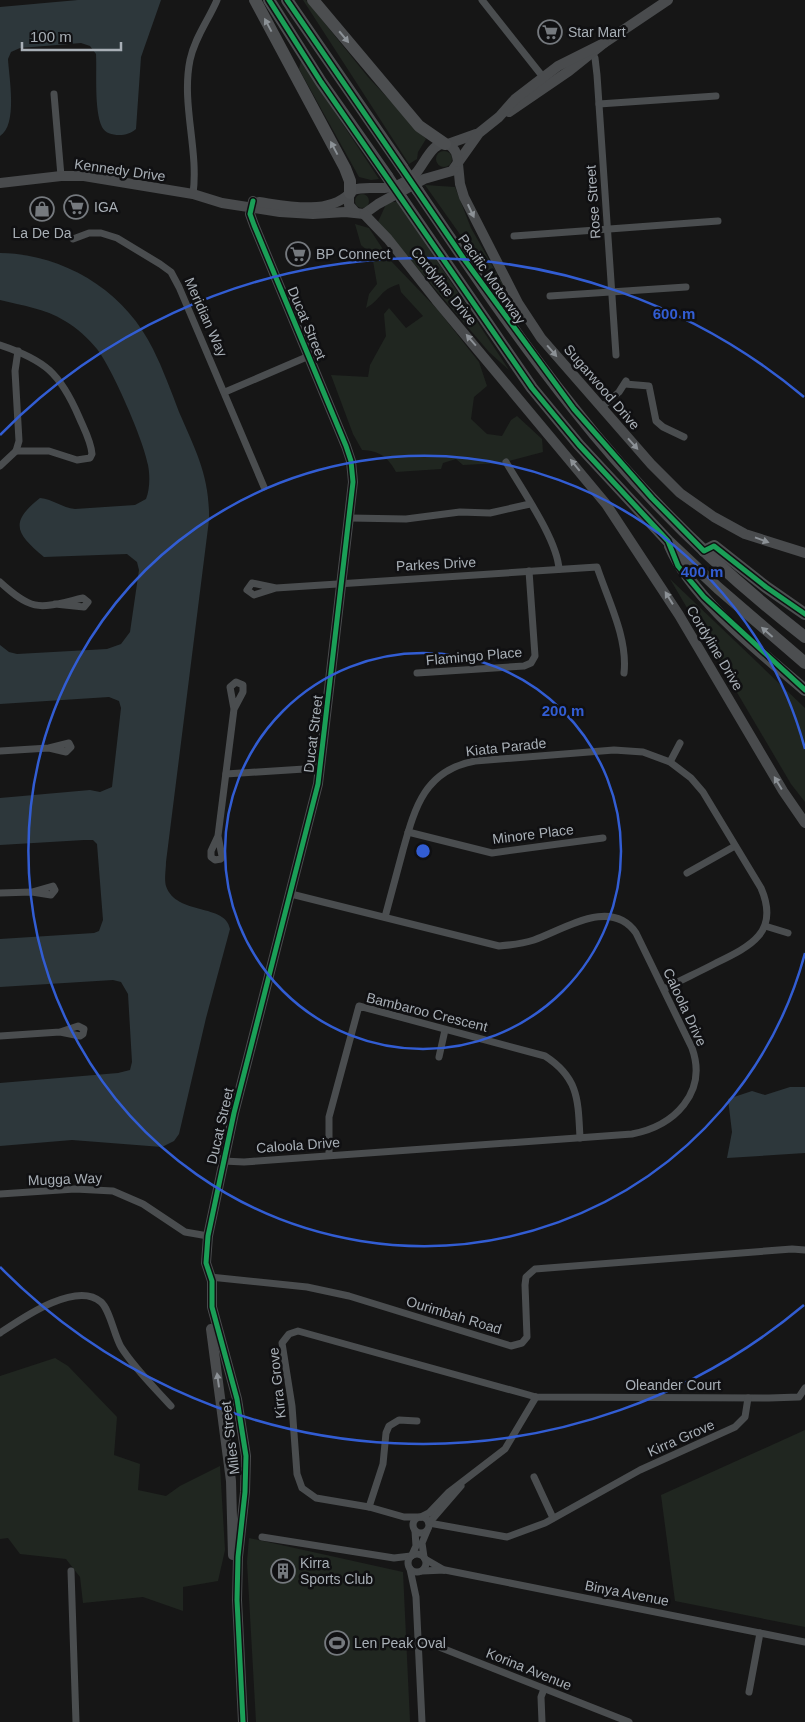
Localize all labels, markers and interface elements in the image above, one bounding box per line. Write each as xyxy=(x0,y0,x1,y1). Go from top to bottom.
one-way arrow xyxy=(264,17,272,32)
supermarket icon: Star Mart xyxy=(537,19,563,45)
scale bar xyxy=(22,20,121,52)
place label: Star Mart xyxy=(568,24,626,40)
text: 100 m xyxy=(30,28,72,45)
one-way arrow xyxy=(339,31,350,44)
one-way arrow xyxy=(330,140,338,155)
street label: Kennedy Drive xyxy=(73,156,167,184)
street label: Rose Street xyxy=(582,164,604,239)
supermarket icon: IGA xyxy=(63,194,89,220)
shop icon: La De Da xyxy=(29,196,55,222)
place label: IGA xyxy=(94,199,119,215)
one-way arrow xyxy=(467,204,475,218)
place label: La De Da xyxy=(12,225,72,241)
street label: Pacific Motorway xyxy=(455,231,529,327)
supermarket icon: BP Connect xyxy=(285,241,311,267)
street label: Cordyline Drive xyxy=(408,244,480,328)
place label: BP Connect xyxy=(316,246,391,262)
street label: Meridian Way xyxy=(181,275,231,359)
street label: Ducat Street xyxy=(284,284,330,362)
text: 600 m xyxy=(653,305,695,322)
one-way arrow xyxy=(465,334,476,347)
street label: Sugarwood Drive xyxy=(561,341,643,433)
one-way arrow xyxy=(546,344,558,356)
one-way arrow xyxy=(627,438,639,450)
one-way arrow xyxy=(570,459,581,471)
one-way arrow xyxy=(755,536,770,544)
street label: Parkes Drive xyxy=(396,554,477,574)
text: 400 m xyxy=(681,563,723,580)
one-way arrow xyxy=(664,591,673,604)
street label: Cordyline Drive xyxy=(683,603,747,693)
one-way arrow xyxy=(762,626,774,638)
street label: Flamingo Place xyxy=(425,644,523,668)
street label: Ducat Street xyxy=(300,694,326,774)
text: 200 m xyxy=(542,702,584,719)
street label: Kiata Parade xyxy=(465,735,547,759)
one-way arrow xyxy=(773,776,782,789)
street label: Minore Place xyxy=(491,821,575,847)
centre of rings xyxy=(414,842,432,860)
street label: Caloola Drive xyxy=(660,966,710,1049)
street label: Bambaroo Crescent xyxy=(365,989,489,1035)
street label: Ducat Street xyxy=(203,1086,237,1166)
street label: Caloola Drive xyxy=(256,1134,341,1156)
street label: Mugga Way xyxy=(28,1170,102,1188)
street label: Ourimbah Road xyxy=(404,1293,504,1337)
street label: Kirra Grove xyxy=(265,1346,289,1419)
one-way arrow xyxy=(214,1372,222,1388)
street label: Oleander Court xyxy=(625,1377,721,1393)
street label: Miles Street xyxy=(218,1400,242,1476)
street label: Kirra Grove xyxy=(645,1416,717,1460)
place label: Kirra Sports Club xyxy=(300,1555,373,1587)
building icon: Kirra Sports Club xyxy=(270,1558,296,1584)
street label: Binya Avenue xyxy=(584,1577,671,1609)
sports icon: Len Peak Oval xyxy=(324,1630,350,1656)
place label: Len Peak Oval xyxy=(354,1635,446,1651)
street label: Korina Avenue xyxy=(484,1645,574,1694)

